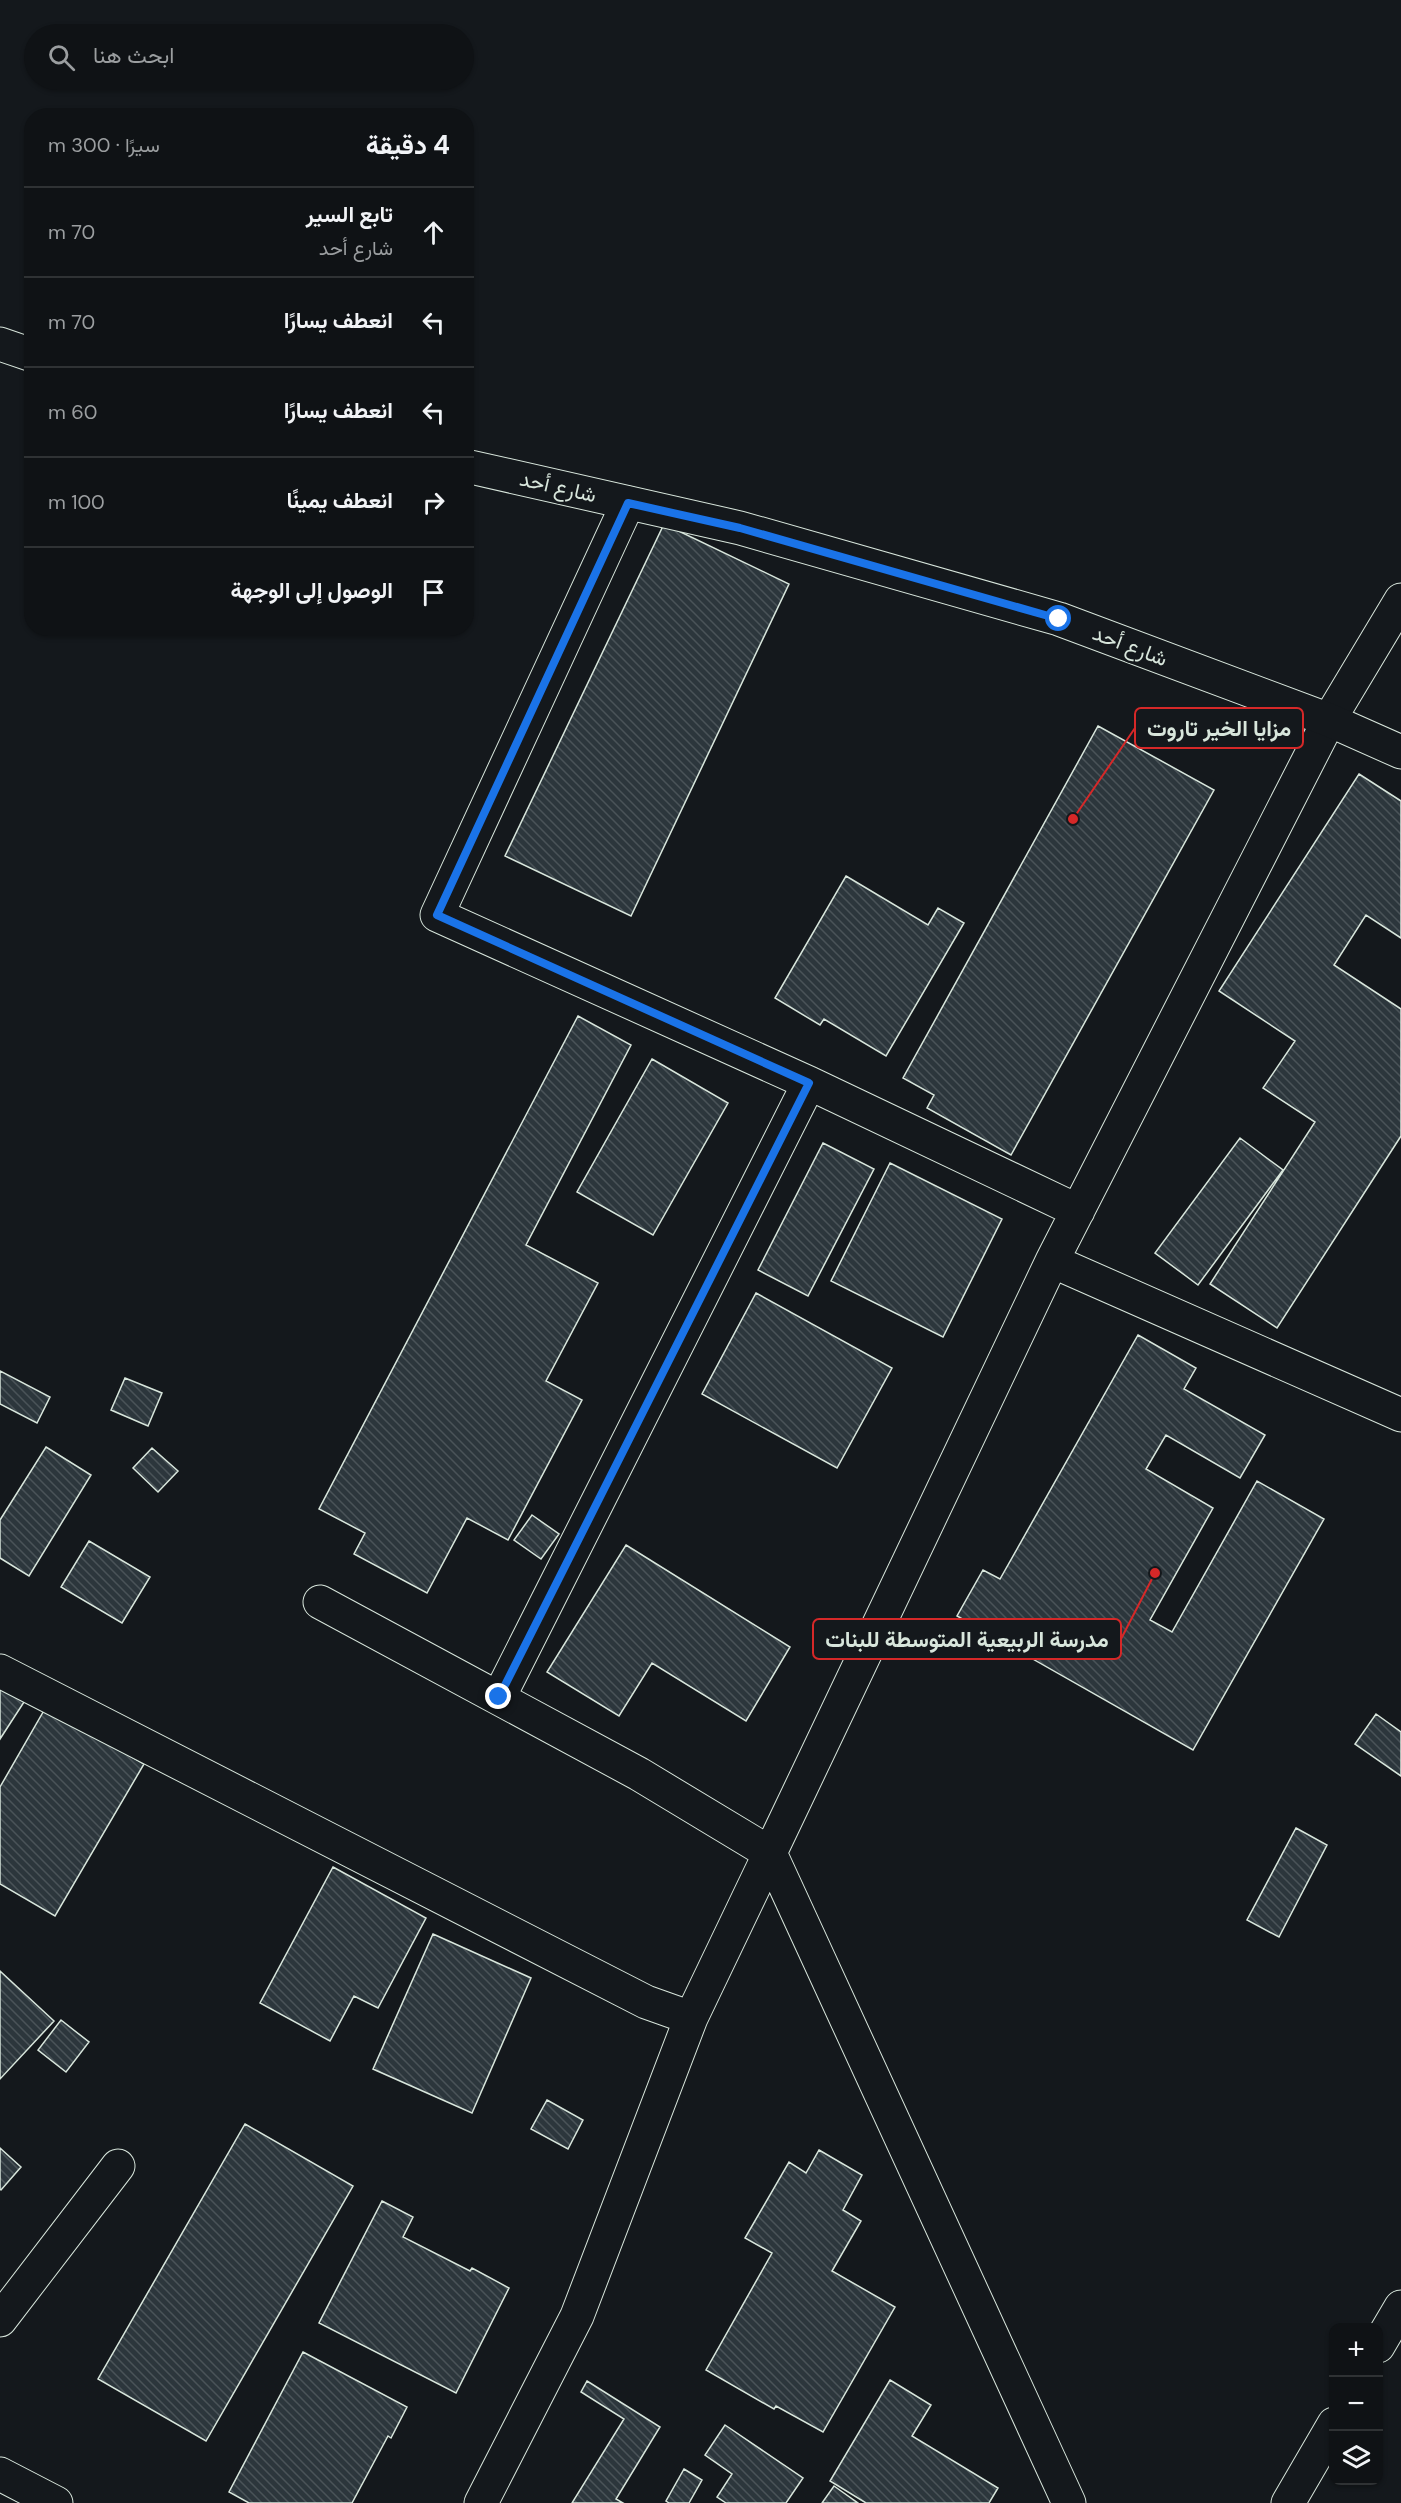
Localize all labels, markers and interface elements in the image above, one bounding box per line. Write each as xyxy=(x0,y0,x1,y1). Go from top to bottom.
search box xyxy=(24,24,474,90)
icon: search xyxy=(45,41,78,74)
text: ابحث هنا xyxy=(93,41,174,70)
text: 4 دقيقة xyxy=(366,128,450,162)
text: سيرًا · 300 m xyxy=(48,132,160,158)
text: تابع السير xyxy=(306,200,393,229)
icon: ahead xyxy=(417,216,450,249)
text: 70 m xyxy=(48,219,95,245)
text: شارع أحد xyxy=(319,235,393,261)
text: انعطف يسارًا xyxy=(284,306,393,335)
icon: left xyxy=(417,306,450,339)
text: 70 m xyxy=(48,309,95,335)
text: انعطف يسارًا xyxy=(284,396,393,425)
icon: left xyxy=(417,396,450,429)
text: 60 m xyxy=(48,399,97,425)
street label: شارع أحد xyxy=(517,465,599,509)
text: انعطف يمينًا xyxy=(286,486,393,515)
icon: right xyxy=(417,486,450,519)
text: 100 m xyxy=(48,489,105,515)
text: الوصول إلى الوجهة xyxy=(231,576,393,605)
icon: arrive xyxy=(417,576,450,609)
route start xyxy=(1045,605,1071,631)
street label: شارع أحد xyxy=(1089,619,1171,673)
callout: مزايا الخير تاروت xyxy=(1135,708,1303,748)
text: مزايا الخير تاروت xyxy=(1147,714,1291,743)
callout: مدرسة الربيعية المتوسطة للبنات xyxy=(813,1619,1121,1659)
text: مدرسة الربيعية المتوسطة للبنات xyxy=(825,1625,1109,1654)
route end xyxy=(485,1683,511,1709)
map controls xyxy=(1329,2323,1383,2485)
button: + xyxy=(1329,2323,1383,2377)
button: − xyxy=(1329,2377,1383,2431)
button: layers xyxy=(1329,2431,1383,2485)

